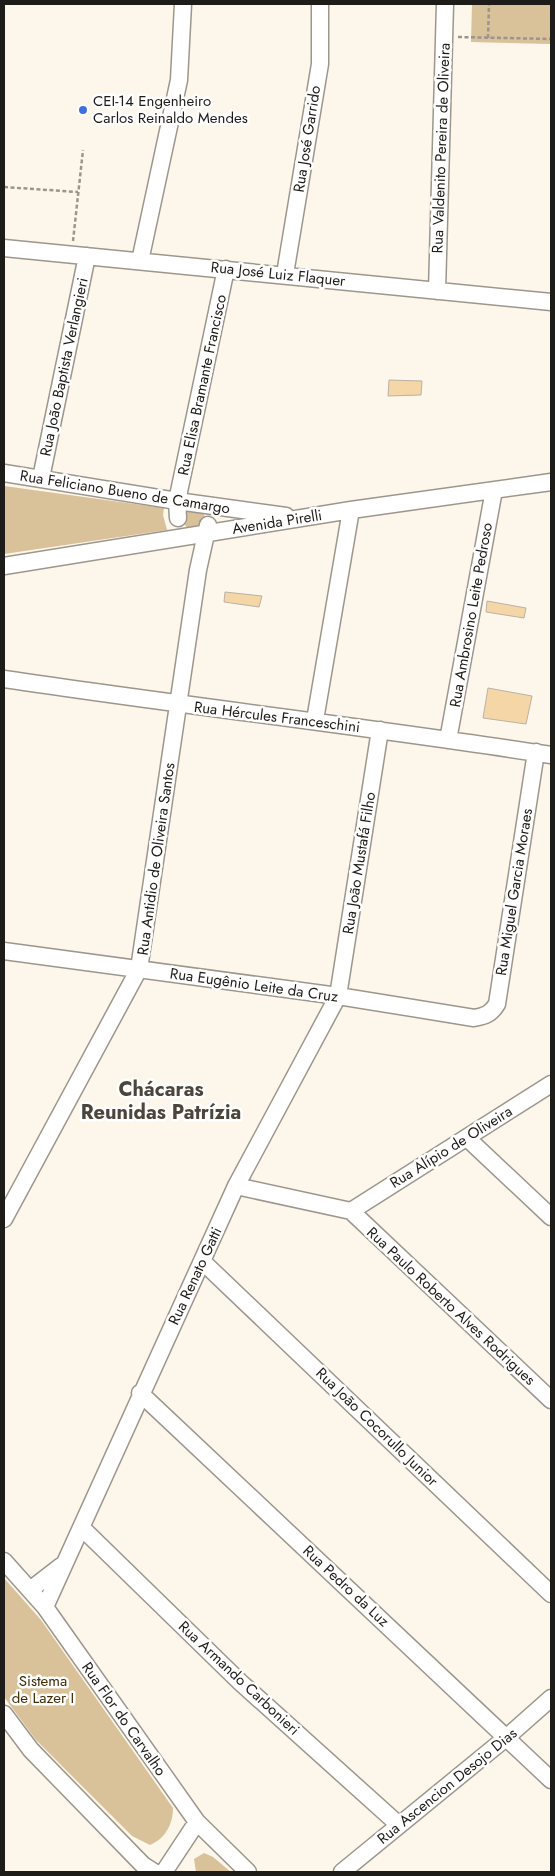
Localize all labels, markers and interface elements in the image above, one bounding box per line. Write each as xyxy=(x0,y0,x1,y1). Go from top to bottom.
street label: Rua Valdenito Pereira de Oliveira xyxy=(426,42,456,254)
street label: Rua José Garrido xyxy=(288,84,326,194)
place label: CEI-14 Engenheiro Carlos Reinaldo Mendes xyxy=(93,90,248,129)
marker: CEI-14 Engenheiro Carlos Reinaldo Mendes xyxy=(77,104,89,116)
street label: Rua José Luiz Flaquer xyxy=(210,256,347,292)
street label: Rua João Baptista Verlangieri xyxy=(34,276,94,458)
street label: Rua Elisa Bramante Francisco xyxy=(172,292,232,478)
street label: Rua Feliciano Bueno de Camargo xyxy=(18,465,232,519)
street label: Avenida Pirelli xyxy=(230,504,324,540)
street label: Rua Ambrosino Leite Pedroso xyxy=(444,521,498,709)
street label: Rua Hércules Franceschini xyxy=(193,696,361,738)
street label: Rua Antidio de Oliveira Santos xyxy=(132,761,180,957)
street label: Rua João Mustafá Filho xyxy=(337,790,381,936)
street label: Rua Miguel Garcia Moraes xyxy=(490,807,538,977)
street label: Rua Eugênio Leite da Cruz xyxy=(169,962,340,1008)
district label: Chácaras Reunidas Patrízia xyxy=(81,1075,241,1127)
street label: Rua Alípio de Oliveira xyxy=(386,1100,516,1194)
street label: Rua Paulo Roberto Alves Rodrigues xyxy=(362,1222,540,1390)
street label: Rua Renato Gatti xyxy=(163,1224,227,1328)
street label: Rua João Cocorullo Junior xyxy=(311,1363,444,1492)
street label: Rua Pedro da Luz xyxy=(298,1540,394,1632)
street label: Rua Armando Carbonieri xyxy=(173,1616,305,1740)
street label: Rua Flor do Carvalho xyxy=(76,1658,172,1780)
park label: Sistema de Lazer I xyxy=(12,1670,74,1709)
street label: Rua Ascencion Desojo Dias xyxy=(372,1723,522,1849)

